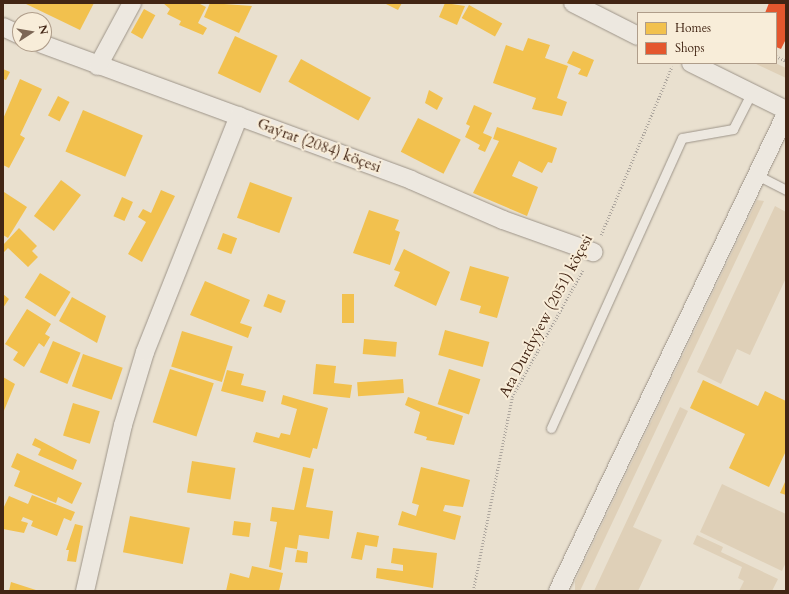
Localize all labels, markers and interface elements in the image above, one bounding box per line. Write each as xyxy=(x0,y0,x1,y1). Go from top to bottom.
north arrow xyxy=(12,12,52,52)
legend xyxy=(637,12,777,64)
text: Homes xyxy=(675,20,711,36)
text: N xyxy=(35,23,52,36)
text: Shops xyxy=(675,40,704,56)
street label: Gaýrat (2084) köçesi xyxy=(255,115,383,177)
street label: Ata Durdyýew (2051) köçesi xyxy=(495,231,597,401)

